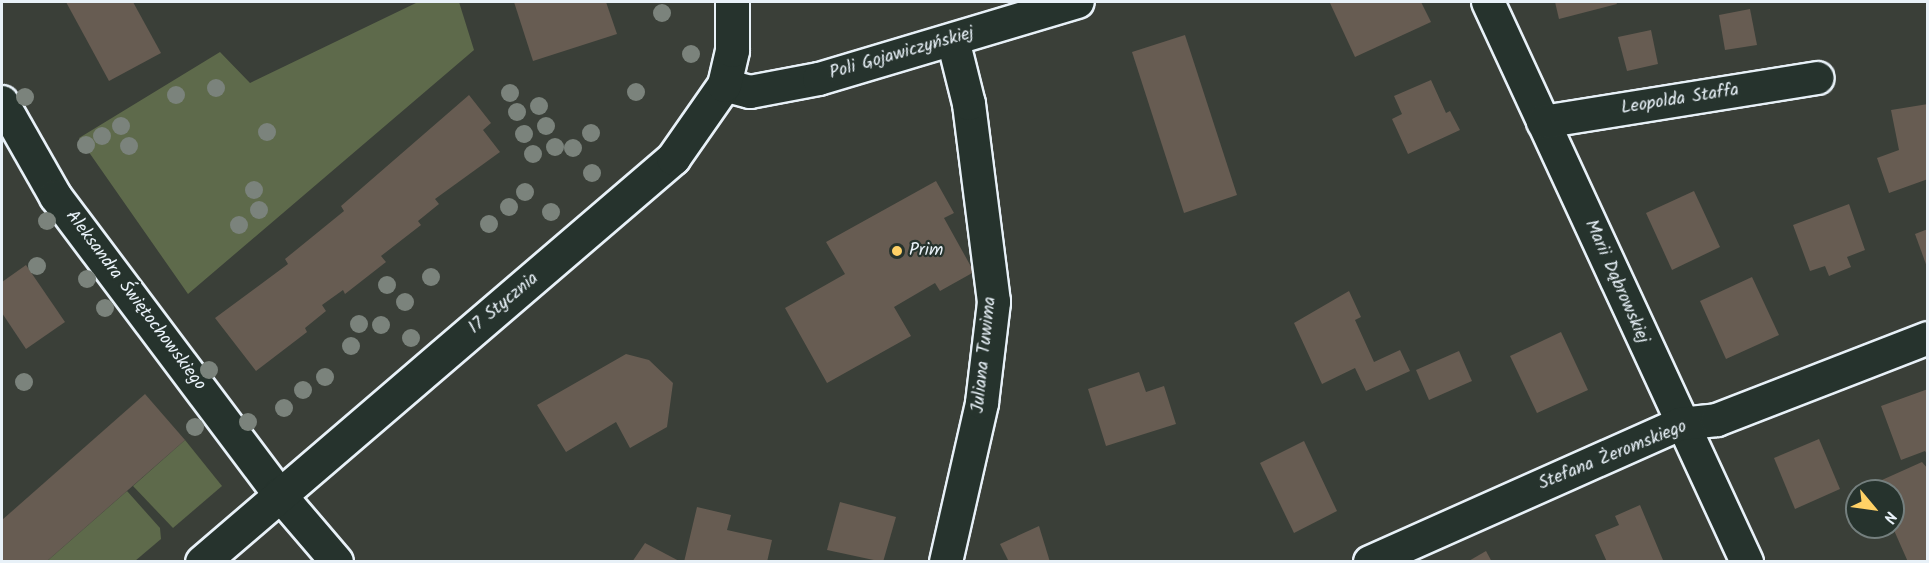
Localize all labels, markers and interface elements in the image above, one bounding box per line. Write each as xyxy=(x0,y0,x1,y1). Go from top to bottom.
street label: Poli Gojawiczyńskiej xyxy=(827,23,977,85)
street label: Leopolda Staffa xyxy=(1620,80,1740,120)
street label: Aleksandra Świętochowskiego xyxy=(60,207,210,395)
street label: Marii Dąbrowskiej xyxy=(1579,217,1653,347)
place label: Prim xyxy=(909,240,943,262)
marker: Prim xyxy=(890,244,904,258)
street label: 17 Stycznia xyxy=(465,269,543,339)
street label: Juliana Tuwima xyxy=(968,296,1002,414)
street label: Stefana Żeromskiego xyxy=(1536,416,1690,496)
north arrow xyxy=(1845,479,1905,539)
text: N xyxy=(1876,507,1903,527)

